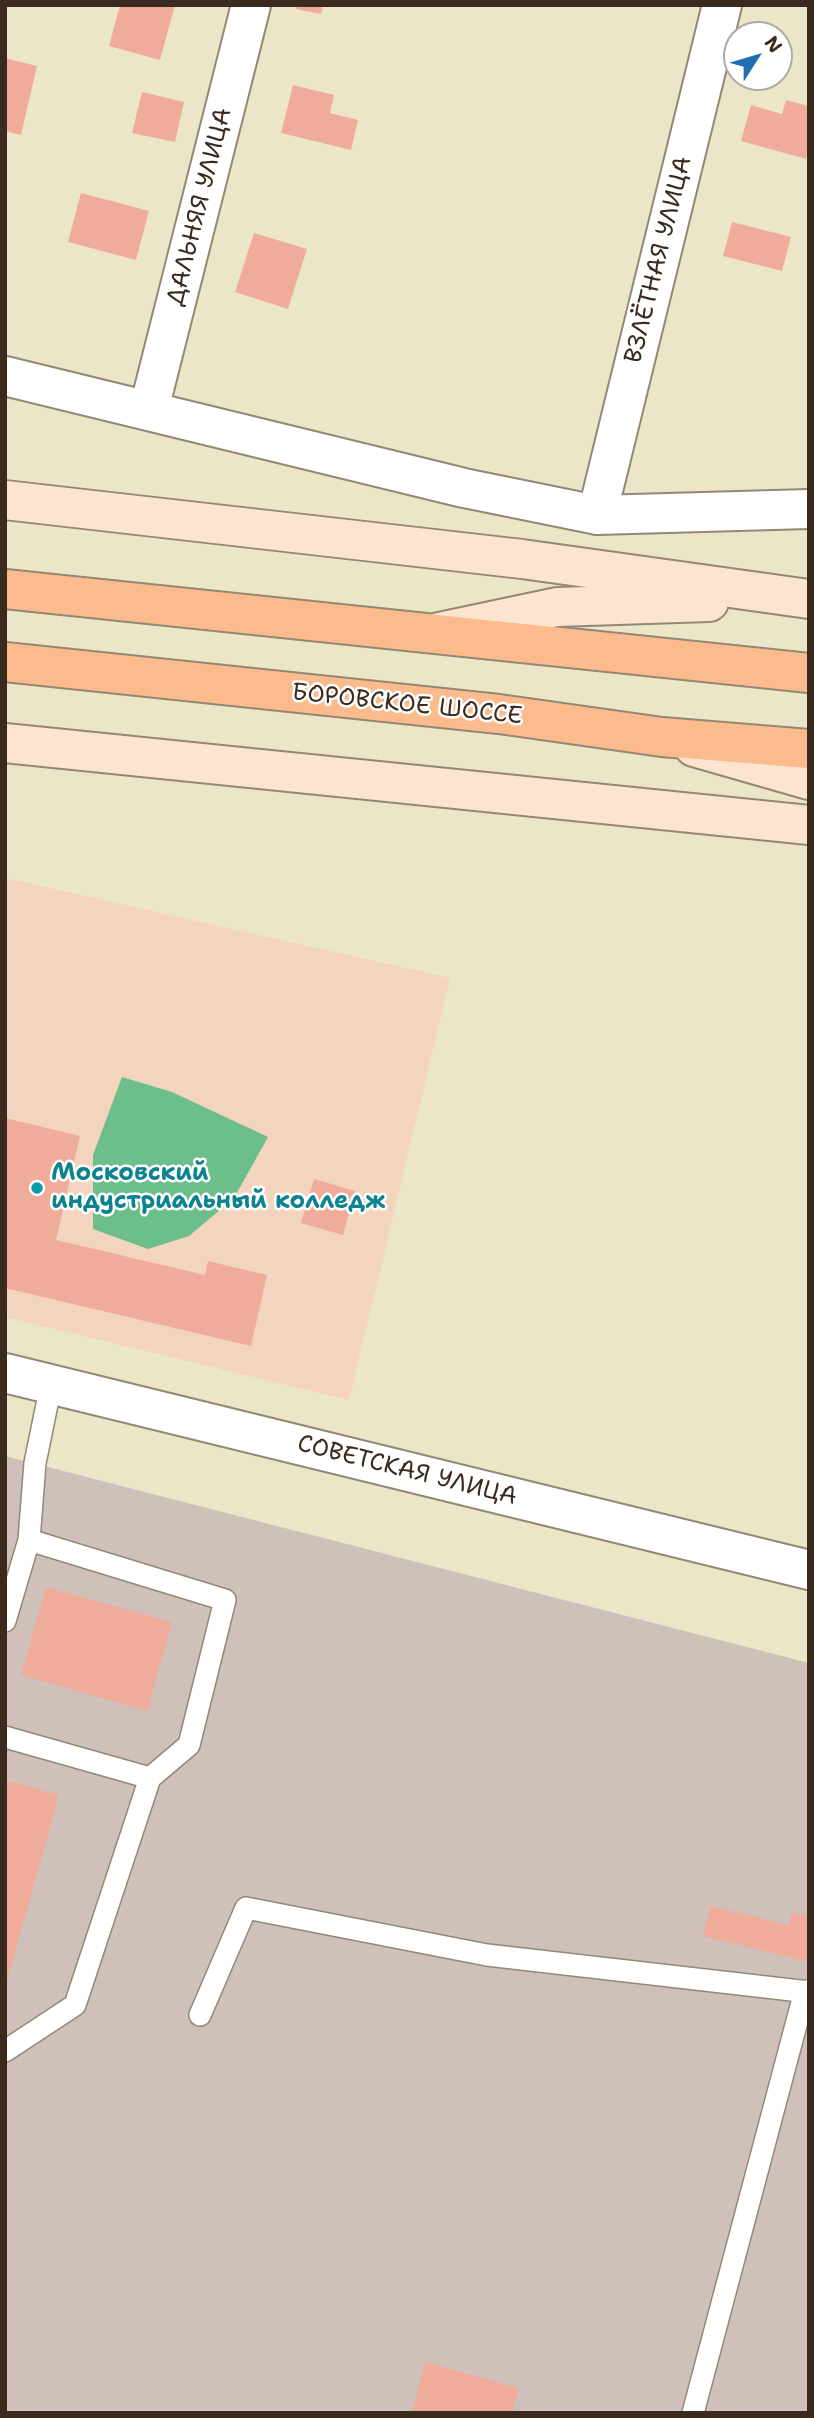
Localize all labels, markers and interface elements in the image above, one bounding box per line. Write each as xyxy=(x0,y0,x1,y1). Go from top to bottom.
north arrow xyxy=(723,21,793,91)
text: N xyxy=(759,31,788,58)
street label: ДАЛЬНЯЯ УЛИЦА xyxy=(162,105,238,309)
street label: ВЗЛЁТНАЯ УЛИЦА xyxy=(619,154,699,366)
street label: БОРОВСКОЕ ШОССЕ xyxy=(290,679,524,731)
place label: Московский индустриальный колледж xyxy=(51,1160,385,1216)
marker: Московский индустриальный колледж xyxy=(29,1180,45,1196)
street label: СОВЕТСКАЯ УЛИЦА xyxy=(294,1430,520,1512)

